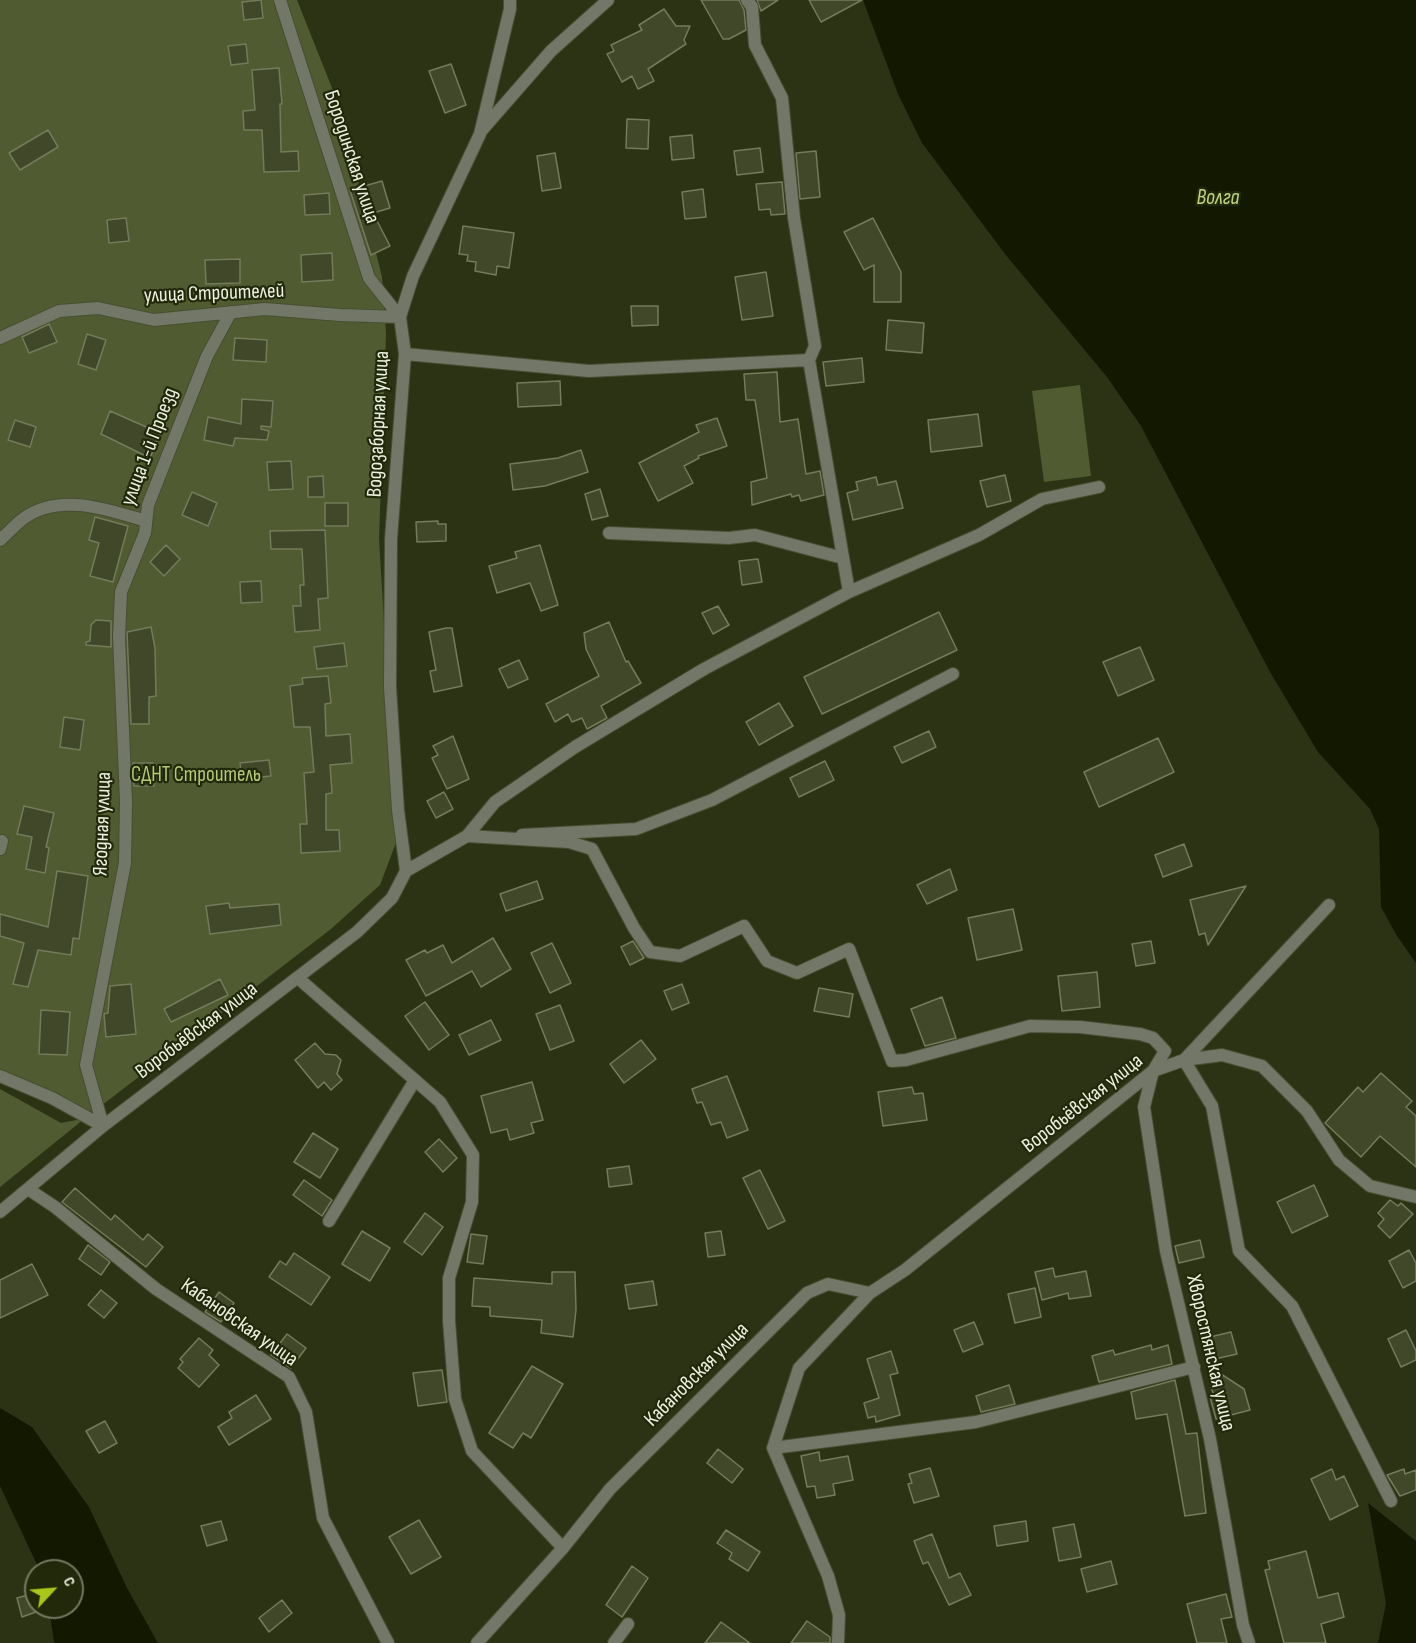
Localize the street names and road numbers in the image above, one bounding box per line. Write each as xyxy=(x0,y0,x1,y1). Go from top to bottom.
street label: Бородинская улица xyxy=(318,87,384,227)
street label: улица Строителей xyxy=(143,279,285,309)
street label: Водозаборная улица xyxy=(363,350,395,498)
street label: улица 1-й Проезд xyxy=(116,384,184,510)
street label: Ягодная улица xyxy=(89,771,117,877)
street label: Воробьёвская улица xyxy=(131,977,263,1085)
street label: Воробьёвская улица xyxy=(1018,1049,1148,1159)
street label: Кабановская улица xyxy=(176,1273,302,1373)
street label: Хворостянская улица xyxy=(1180,1273,1240,1433)
street label: Кабановская улица xyxy=(640,1318,754,1432)

